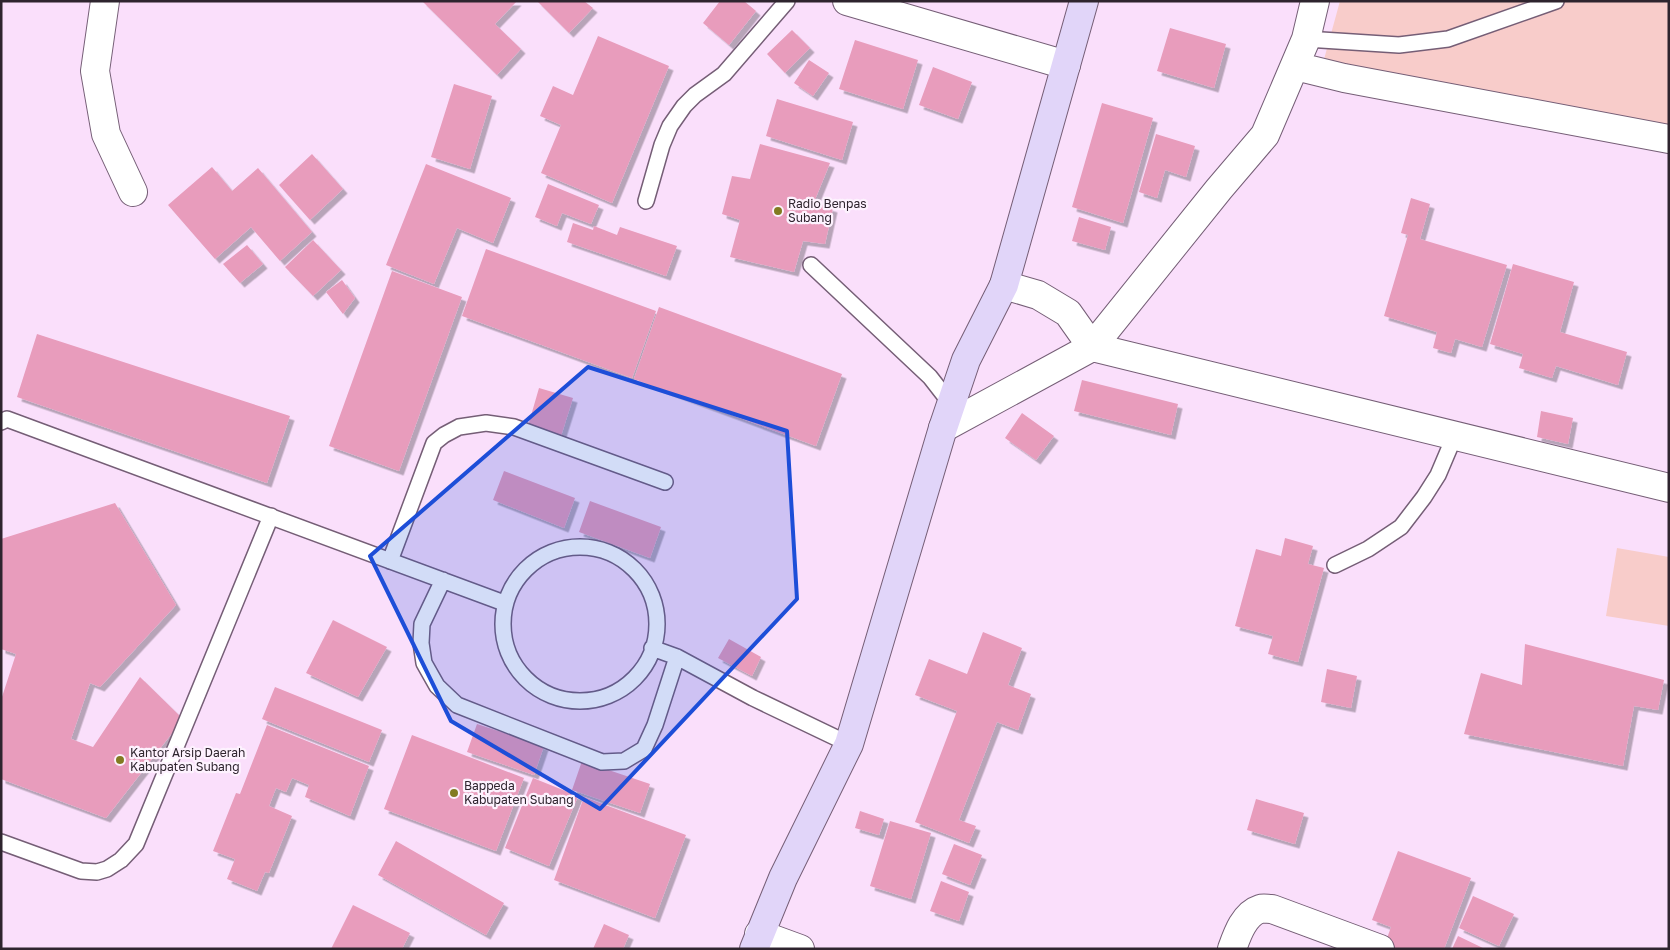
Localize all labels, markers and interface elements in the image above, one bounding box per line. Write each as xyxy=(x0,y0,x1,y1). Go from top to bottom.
place label: Radio Benpas Subang xyxy=(788,196,867,225)
marker: Radio Benpas Subang xyxy=(772,205,784,217)
place label: Kantor Arsip Daerah Kabupaten Subang xyxy=(130,745,245,774)
marker: Kantor Arsip Daerah Kabupaten Subang xyxy=(114,754,126,766)
place label: Bappeda Kabupaten Subang xyxy=(464,778,574,807)
marker: Bappeda Kabupaten Subang xyxy=(448,787,460,799)

